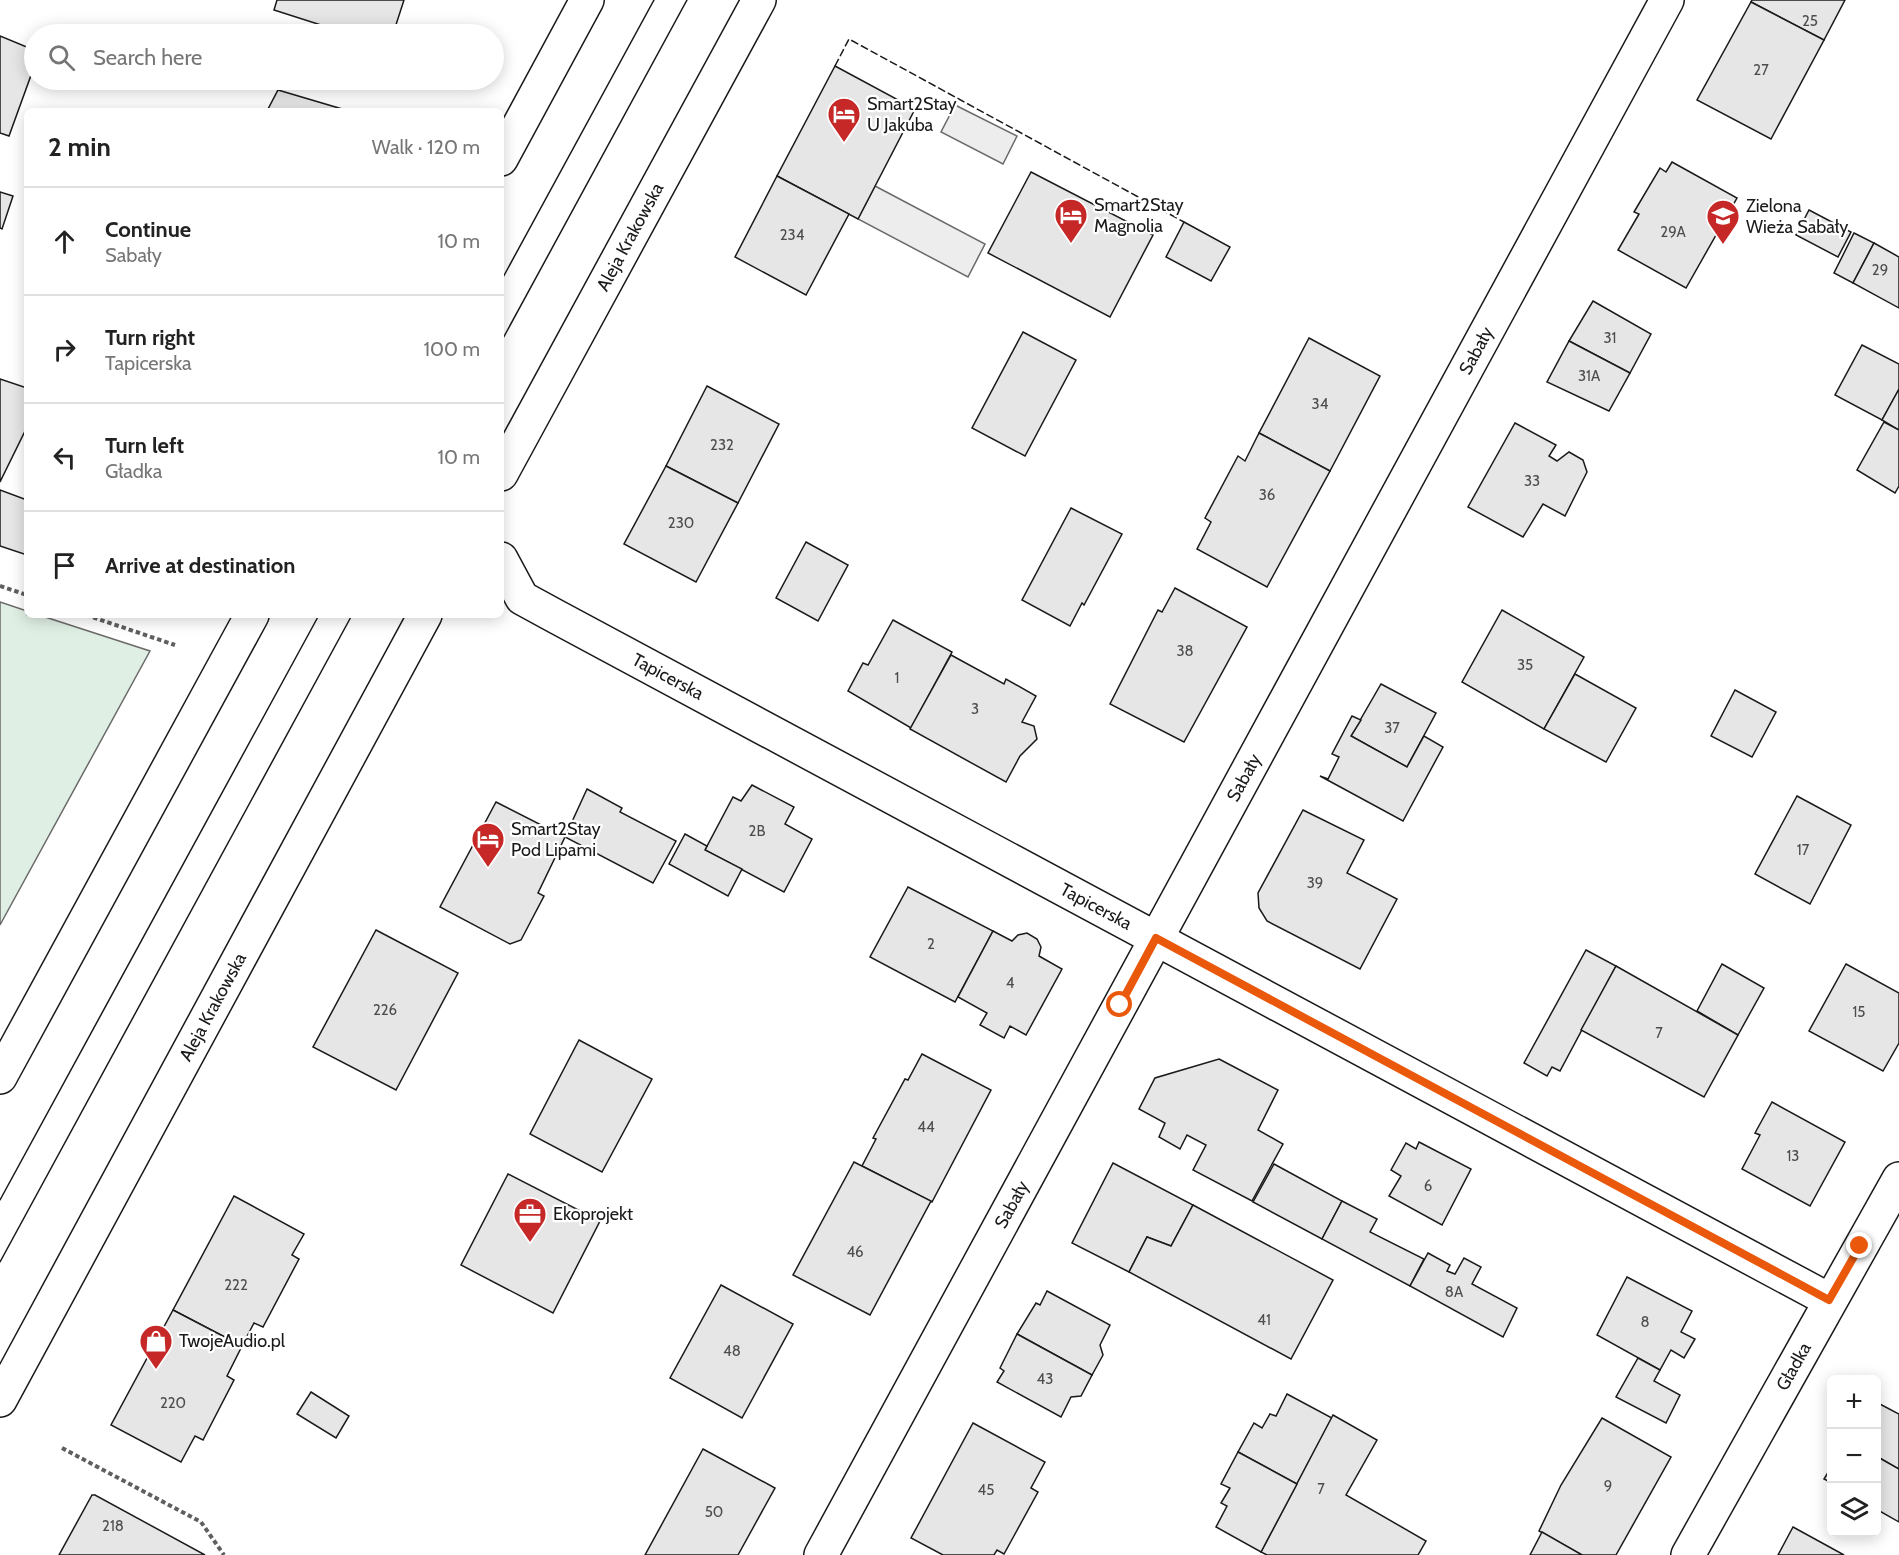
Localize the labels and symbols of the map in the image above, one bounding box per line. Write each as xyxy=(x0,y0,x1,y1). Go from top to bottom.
house number: 25 xyxy=(1802,12,1818,30)
house number: 27 xyxy=(1753,61,1769,79)
place label: Smart2Stay U Jakuba xyxy=(867,93,957,136)
hotel icon: Smart2Stay U Jakuba xyxy=(826,96,862,143)
street label: Aleja Krakowska xyxy=(592,179,669,295)
place label: Smart2Stay Magnolia xyxy=(1094,194,1184,237)
place label: Zielona Wieża Sabały xyxy=(1746,195,1848,238)
hotel icon: Smart2Stay Magnolia xyxy=(1053,197,1089,244)
school or university icon: Zielona Wieża Sabały xyxy=(1705,198,1741,245)
house number: 29A xyxy=(1660,223,1686,241)
house number: 234 xyxy=(780,226,805,244)
house number: 29 xyxy=(1872,261,1888,279)
street label: Sabały xyxy=(1454,323,1498,378)
house number: 31 xyxy=(1603,329,1617,347)
house number: 31A xyxy=(1578,367,1601,385)
house number: 34 xyxy=(1312,395,1329,413)
house number: 232 xyxy=(710,436,734,454)
house number: 33 xyxy=(1524,472,1540,490)
house number: 36 xyxy=(1259,486,1275,504)
house number: 230 xyxy=(668,514,694,532)
house number: 38 xyxy=(1176,642,1194,660)
street label: Tapicerska xyxy=(628,648,708,705)
house number: 35 xyxy=(1517,656,1533,674)
house number: 1 xyxy=(895,669,899,687)
house number: 3 xyxy=(971,700,979,718)
house number: 37 xyxy=(1384,719,1400,737)
street label: Sabały xyxy=(1222,750,1266,805)
place label: Smart2Stay Pod Lipami xyxy=(511,818,601,861)
hotel icon: Smart2Stay Pod Lipami xyxy=(470,821,506,868)
house number: 2B xyxy=(749,822,765,840)
house number: 17 xyxy=(1797,841,1810,859)
house number: 39 xyxy=(1307,874,1323,892)
street label: Tapicerska xyxy=(1056,878,1136,935)
house number: 2 xyxy=(927,935,935,953)
street label: Aleja Krakowska xyxy=(175,949,251,1065)
house number: 4 xyxy=(1006,974,1015,992)
route start xyxy=(1106,991,1132,1017)
house number: 226 xyxy=(373,1001,397,1019)
house number: 15 xyxy=(1852,1003,1866,1021)
house number: 7 xyxy=(1655,1024,1663,1042)
house number: 44 xyxy=(917,1118,935,1136)
house number: 13 xyxy=(1786,1147,1800,1165)
street label: Sabały xyxy=(990,1177,1034,1232)
house number: 6 xyxy=(1424,1177,1432,1195)
office icon: Ekoprojekt xyxy=(512,1196,548,1243)
place label: Ekoprojekt xyxy=(553,1203,633,1225)
route end xyxy=(1846,1232,1872,1258)
house number: 46 xyxy=(846,1243,864,1261)
house number: 222 xyxy=(224,1276,248,1294)
house number: 8A xyxy=(1445,1283,1464,1301)
house number: 41 xyxy=(1257,1311,1271,1329)
house number: 8 xyxy=(1640,1313,1650,1331)
shop icon: TwojeAudio.pl xyxy=(138,1323,174,1370)
place label: TwojeAudio.pl xyxy=(179,1330,286,1352)
street label: Gładka xyxy=(1771,1338,1816,1395)
house number: 48 xyxy=(723,1342,741,1360)
house number: 43 xyxy=(1037,1370,1053,1388)
house number: 220 xyxy=(160,1394,186,1412)
house number: 9 xyxy=(1604,1477,1612,1495)
house number: 7 xyxy=(1317,1480,1325,1498)
house number: 45 xyxy=(978,1481,994,1499)
house number: 50 xyxy=(705,1503,723,1521)
house number: 218 xyxy=(102,1517,124,1535)

